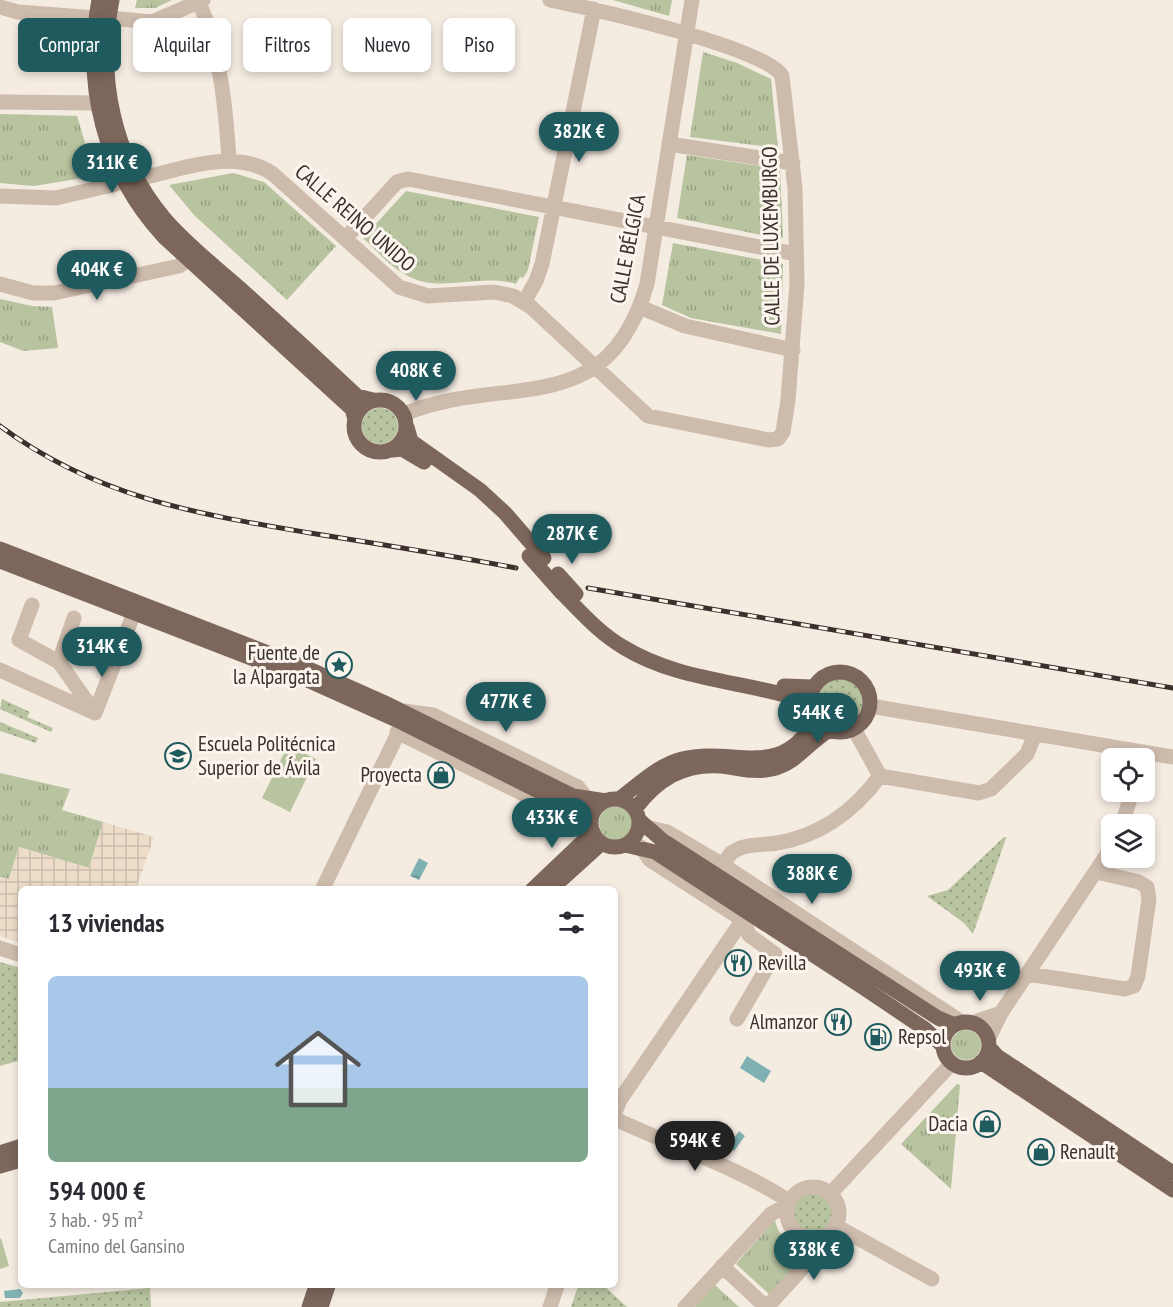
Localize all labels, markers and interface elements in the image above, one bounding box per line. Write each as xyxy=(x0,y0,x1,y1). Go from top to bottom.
chip: Comprar xyxy=(18,18,121,72)
chip: Alquilar xyxy=(133,18,231,72)
chip: Filtros xyxy=(243,18,331,72)
chip: Nuevo xyxy=(343,18,431,72)
chip: Piso xyxy=(443,18,515,72)
pin: 382K € xyxy=(530,112,628,163)
text: 382K € xyxy=(553,118,605,144)
pin: 311K € xyxy=(63,143,161,194)
street label: CALLE DE LUXEMBURGO xyxy=(755,146,786,326)
text: 311K € xyxy=(86,149,138,175)
street label: CALLE REINO UNIDO xyxy=(290,158,421,277)
street label: CALLE BÉLGICA xyxy=(604,192,651,306)
pin: 404K € xyxy=(48,250,146,301)
text: 404K € xyxy=(71,256,123,282)
pin: 408K € xyxy=(367,351,465,402)
text: 408K € xyxy=(390,357,442,383)
pin: 287K € xyxy=(523,514,621,565)
text: 287K € xyxy=(546,520,598,546)
pin: 314K € xyxy=(53,627,151,678)
text: 314K € xyxy=(76,633,128,659)
place label: Fuente de la Alpargata xyxy=(233,639,320,690)
place icon: Fuente de la Alpargata xyxy=(324,650,354,680)
pin: 477K € xyxy=(457,682,555,733)
text: 477K € xyxy=(480,688,532,714)
pin: 544K € xyxy=(769,693,867,744)
text: 544K € xyxy=(792,699,844,725)
place label: Escuela Politécnica Superior de Ávila xyxy=(198,730,336,781)
school or university icon: Escuela Politécnica Superior de Ávila xyxy=(163,741,193,771)
map controls xyxy=(1101,748,1155,868)
button: locate xyxy=(1101,748,1155,802)
shop icon: Proyecta xyxy=(426,760,456,790)
place label: Proyecta xyxy=(360,761,422,788)
pin: 433K € xyxy=(503,798,601,849)
text: 433K € xyxy=(526,804,578,830)
button: layers xyxy=(1101,814,1155,868)
pin: 388K € xyxy=(763,854,861,905)
text: 388K € xyxy=(786,860,838,886)
text: 13 viviendas xyxy=(48,906,164,939)
icon: filters xyxy=(555,906,588,939)
restaurant icon: Revilla xyxy=(723,948,753,978)
place label: Revilla xyxy=(758,949,806,976)
pin: 493K € xyxy=(931,951,1029,1002)
text: 493K € xyxy=(954,957,1006,983)
restaurant icon: Almanzor xyxy=(823,1007,853,1037)
place label: Almanzor xyxy=(750,1008,818,1035)
icon: home xyxy=(264,1015,372,1123)
fuel station icon: Repsol xyxy=(863,1022,893,1052)
place label: Repsol xyxy=(898,1023,946,1050)
shop icon: Dacia xyxy=(972,1109,1002,1139)
place label: Dacia xyxy=(928,1110,968,1137)
pin: 594K € xyxy=(646,1121,744,1172)
text: 594K € xyxy=(669,1127,721,1153)
shop icon: Renault xyxy=(1026,1137,1056,1167)
place label: Renault xyxy=(1060,1138,1116,1165)
text: 594 000 € xyxy=(48,1174,146,1207)
text: 3 hab. · 95 m² xyxy=(48,1207,144,1233)
pin: 338K € xyxy=(765,1230,863,1281)
text: Camino del Gansino xyxy=(48,1233,185,1259)
text: 338K € xyxy=(788,1236,840,1262)

